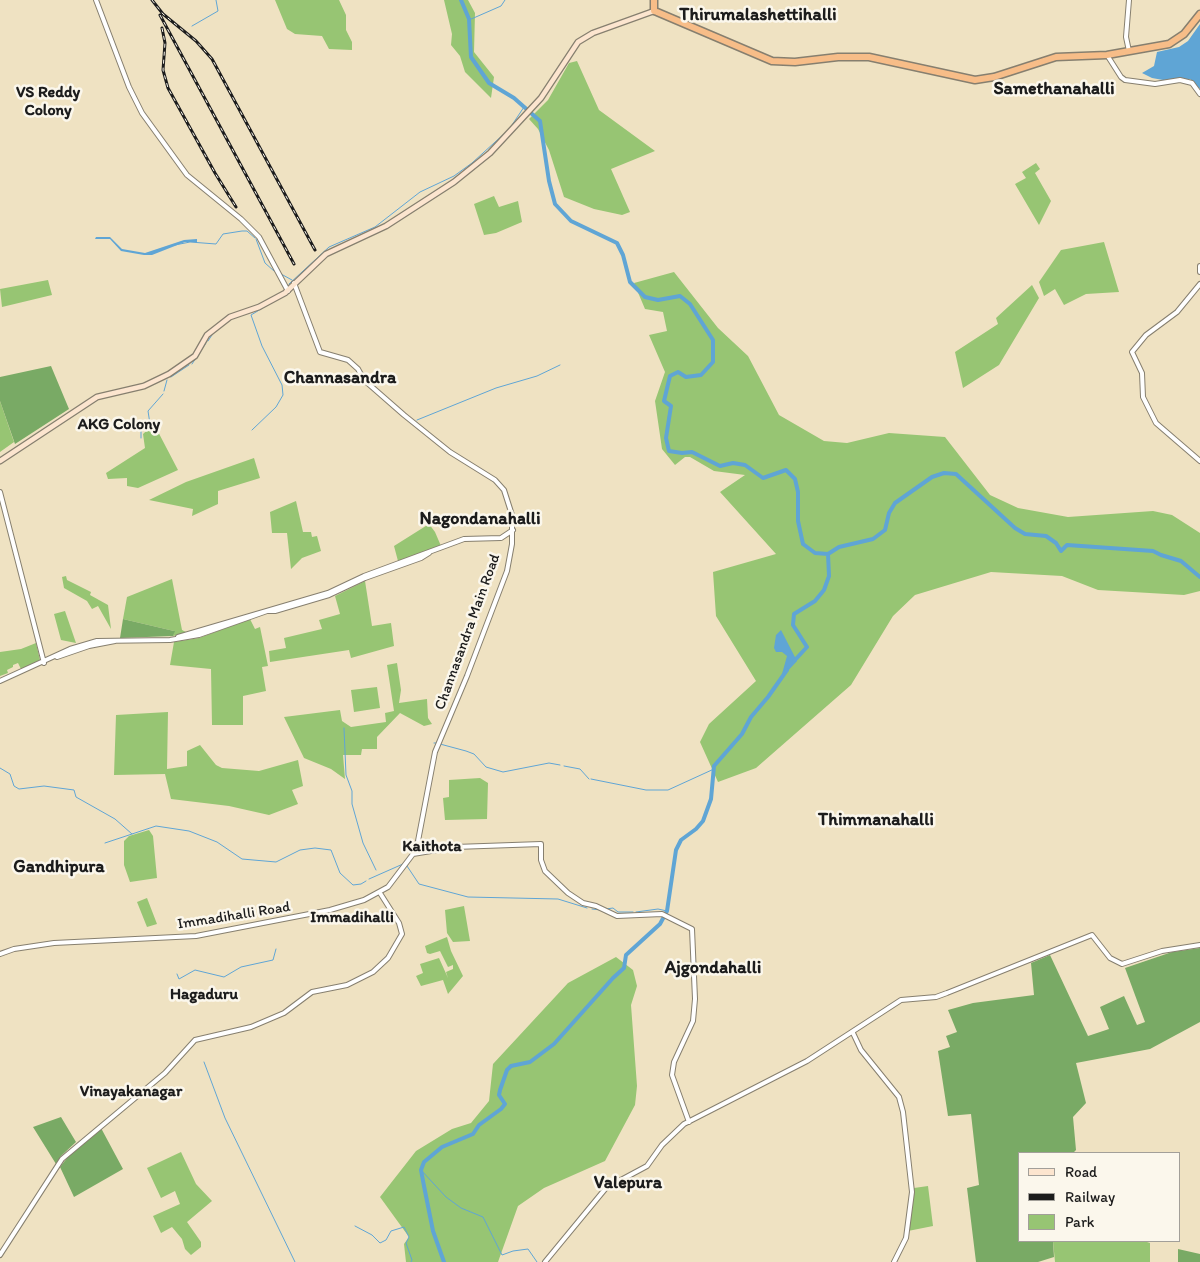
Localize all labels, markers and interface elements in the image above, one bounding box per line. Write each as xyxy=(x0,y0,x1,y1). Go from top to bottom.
district label: Thirumalashettihalli xyxy=(679,4,837,26)
district label: Samethanahalli xyxy=(993,78,1115,100)
district label: VS Reddy Colony xyxy=(16,83,80,121)
district label: Channasandra xyxy=(284,367,396,389)
district label: AKG Colony xyxy=(78,415,160,435)
district label: Nagondanahalli xyxy=(420,508,540,530)
street label: Channasandra Main Road xyxy=(431,552,505,712)
district label: Thimmanahalli xyxy=(818,809,934,831)
district label: Kaithota xyxy=(402,837,462,857)
district label: Gandhipura xyxy=(13,856,105,878)
street label: Immadihalli Road xyxy=(176,898,292,934)
district label: Immadihalli xyxy=(310,908,394,928)
district label: Ajgondahalli xyxy=(665,957,761,979)
district label: Hagaduru xyxy=(170,985,238,1005)
district label: Vinayakanagar xyxy=(80,1082,182,1102)
legend xyxy=(1018,1152,1180,1242)
text: Road xyxy=(1065,1163,1097,1181)
district label: Valepura xyxy=(594,1172,662,1194)
text: Railway xyxy=(1065,1188,1115,1206)
text: Park xyxy=(1065,1213,1095,1231)

